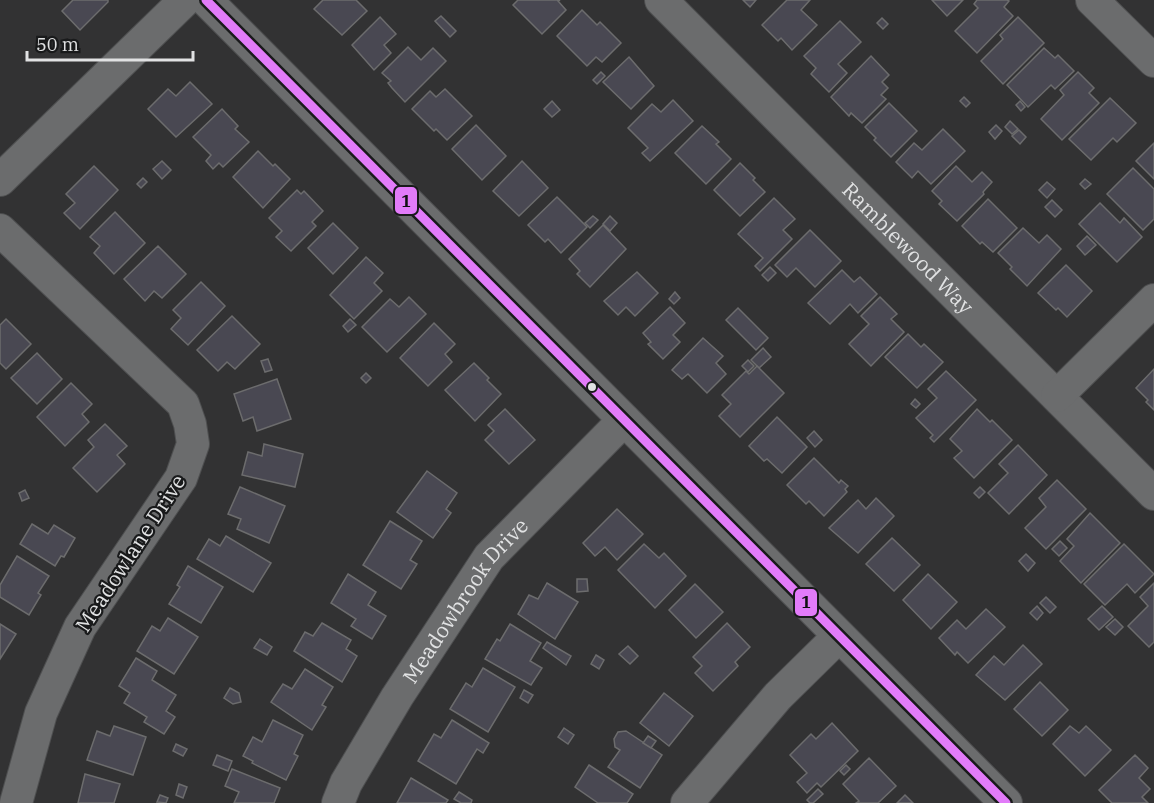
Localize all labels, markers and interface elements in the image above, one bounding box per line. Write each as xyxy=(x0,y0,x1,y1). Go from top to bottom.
scale bar xyxy=(27,24,194,62)
text: 50 m xyxy=(36,33,79,56)
street label: Ramblewood Way xyxy=(836,176,981,320)
line badge: 1 xyxy=(394,186,418,215)
text: 1 xyxy=(401,191,411,211)
unlabelled marker xyxy=(586,381,598,393)
street label: Meadowlane Drive xyxy=(69,469,191,637)
street label: Meadowbrook Drive xyxy=(396,512,534,688)
line badge: 1 xyxy=(794,588,818,617)
text: 1 xyxy=(801,592,811,612)

